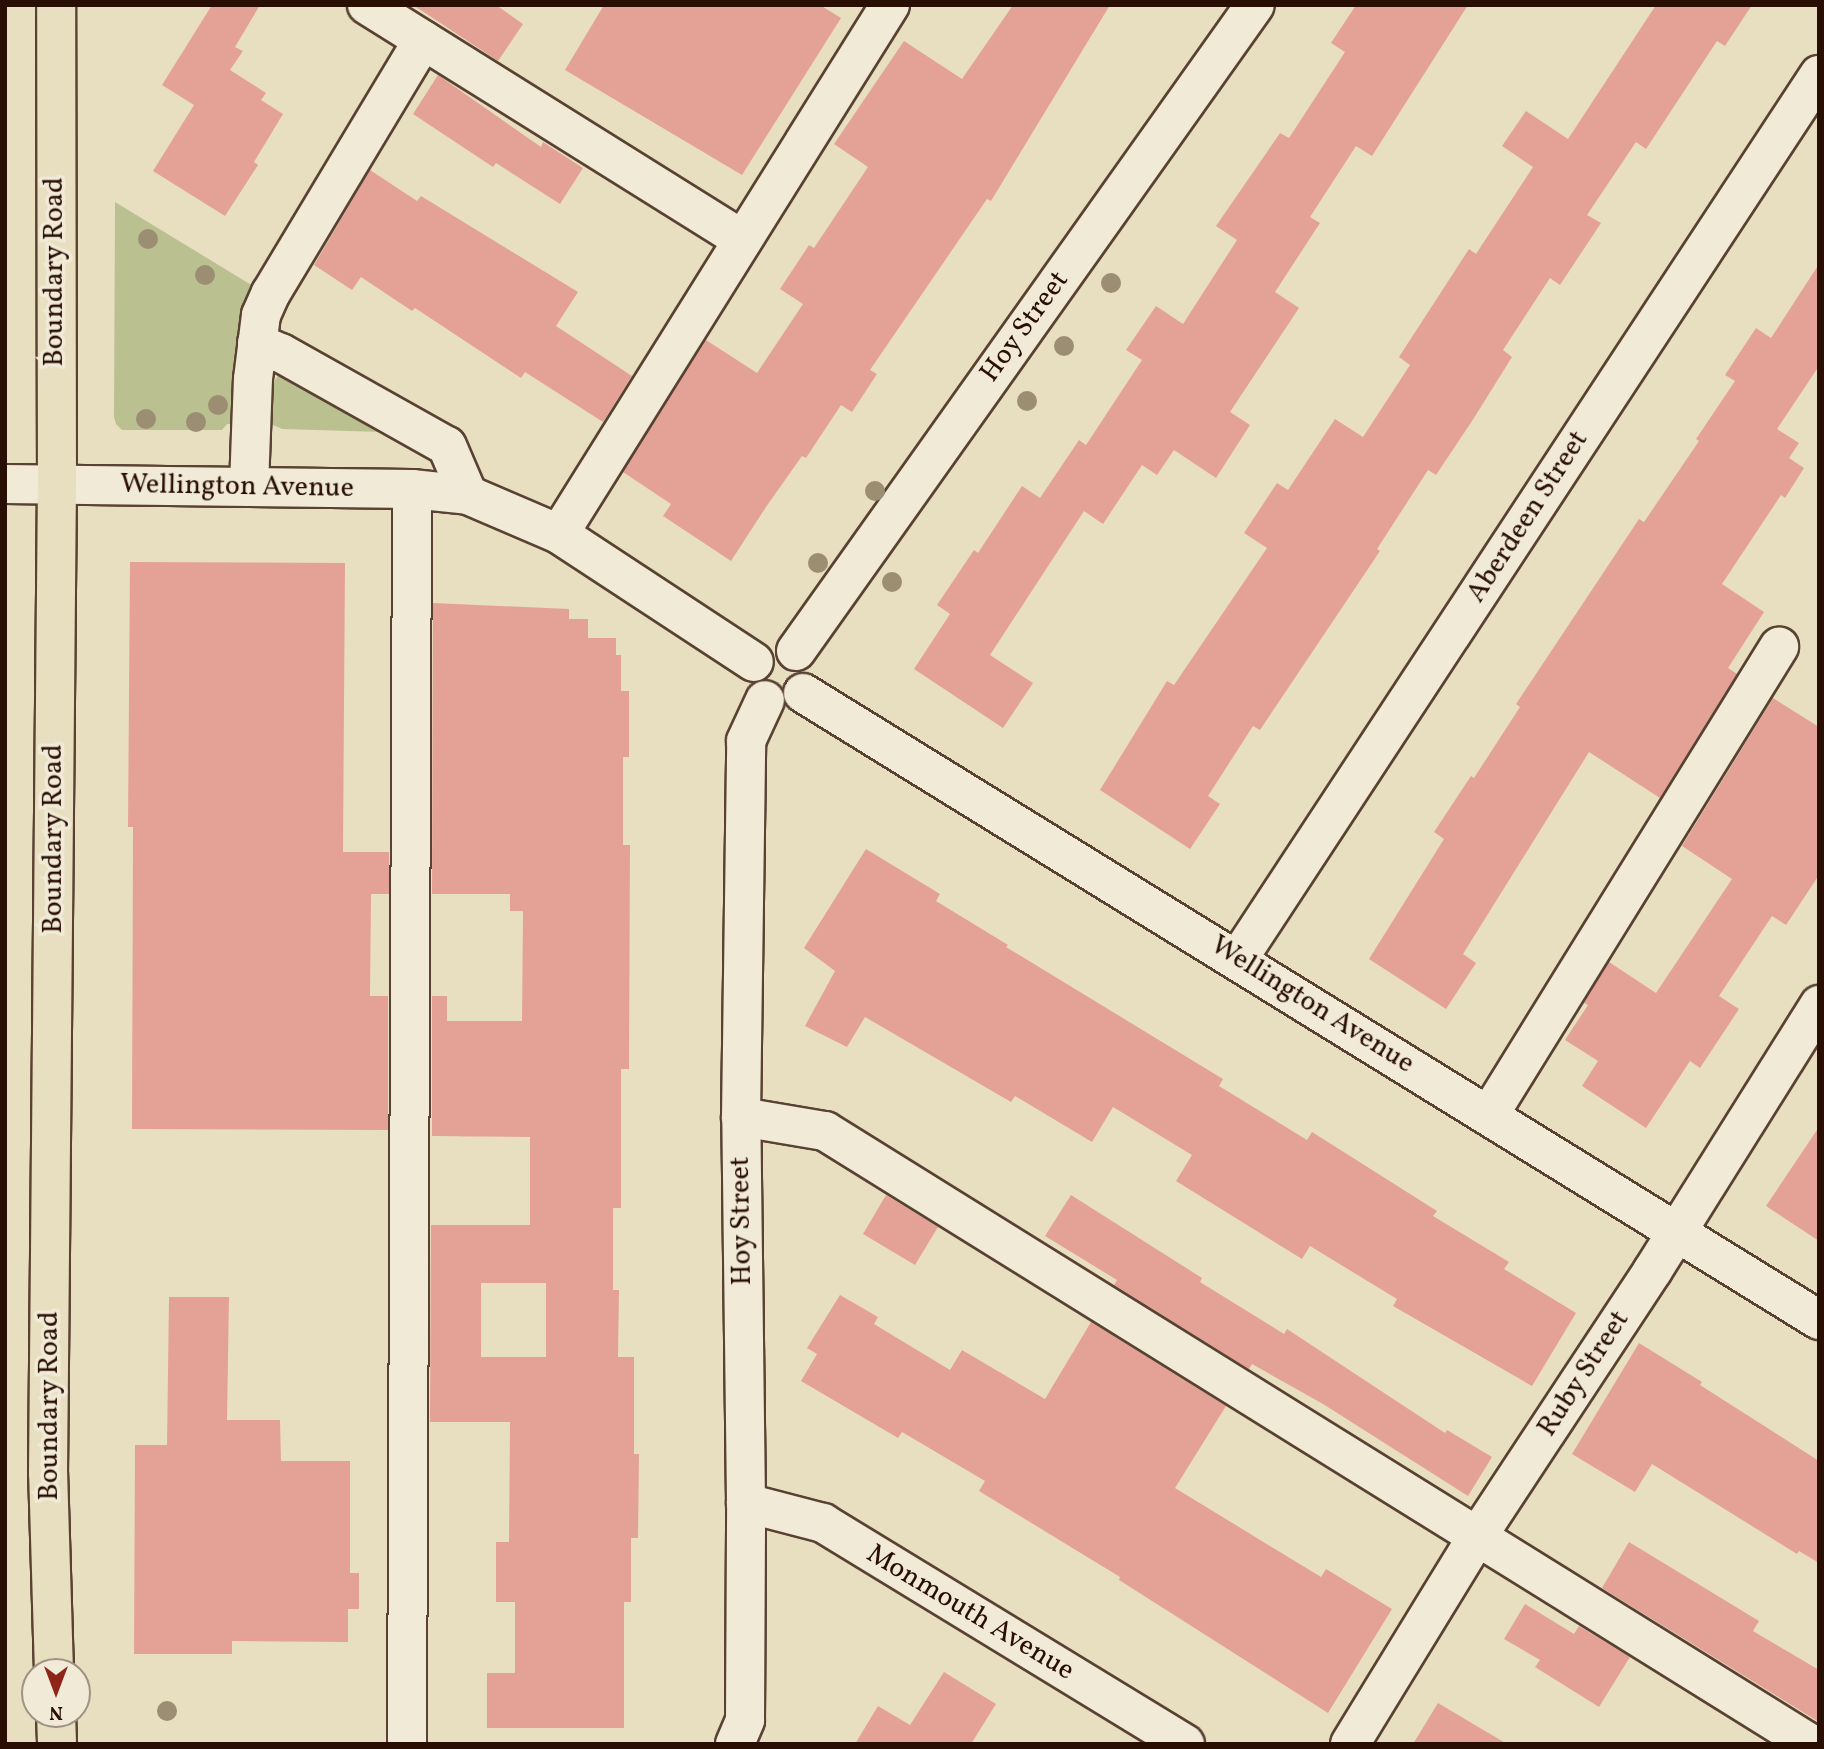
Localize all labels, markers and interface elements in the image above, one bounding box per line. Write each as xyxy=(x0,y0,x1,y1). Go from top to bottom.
street label: Boundary Road xyxy=(38,177,72,367)
street label: Hoy Street xyxy=(973,265,1077,389)
street label: Aberdeen Street xyxy=(1460,425,1596,609)
street label: Wellington Avenue xyxy=(120,468,354,506)
street label: Boundary Road xyxy=(37,744,71,934)
street label: Wellington Avenue xyxy=(1204,929,1420,1081)
street label: Hoy Street xyxy=(724,1156,760,1286)
street label: Ruby Street xyxy=(1531,1304,1637,1444)
street label: Boundary Road xyxy=(33,1311,67,1501)
street label: Monmouth Avenue xyxy=(860,1538,1080,1688)
north arrow xyxy=(21,1658,91,1728)
text: N xyxy=(49,1699,63,1725)

